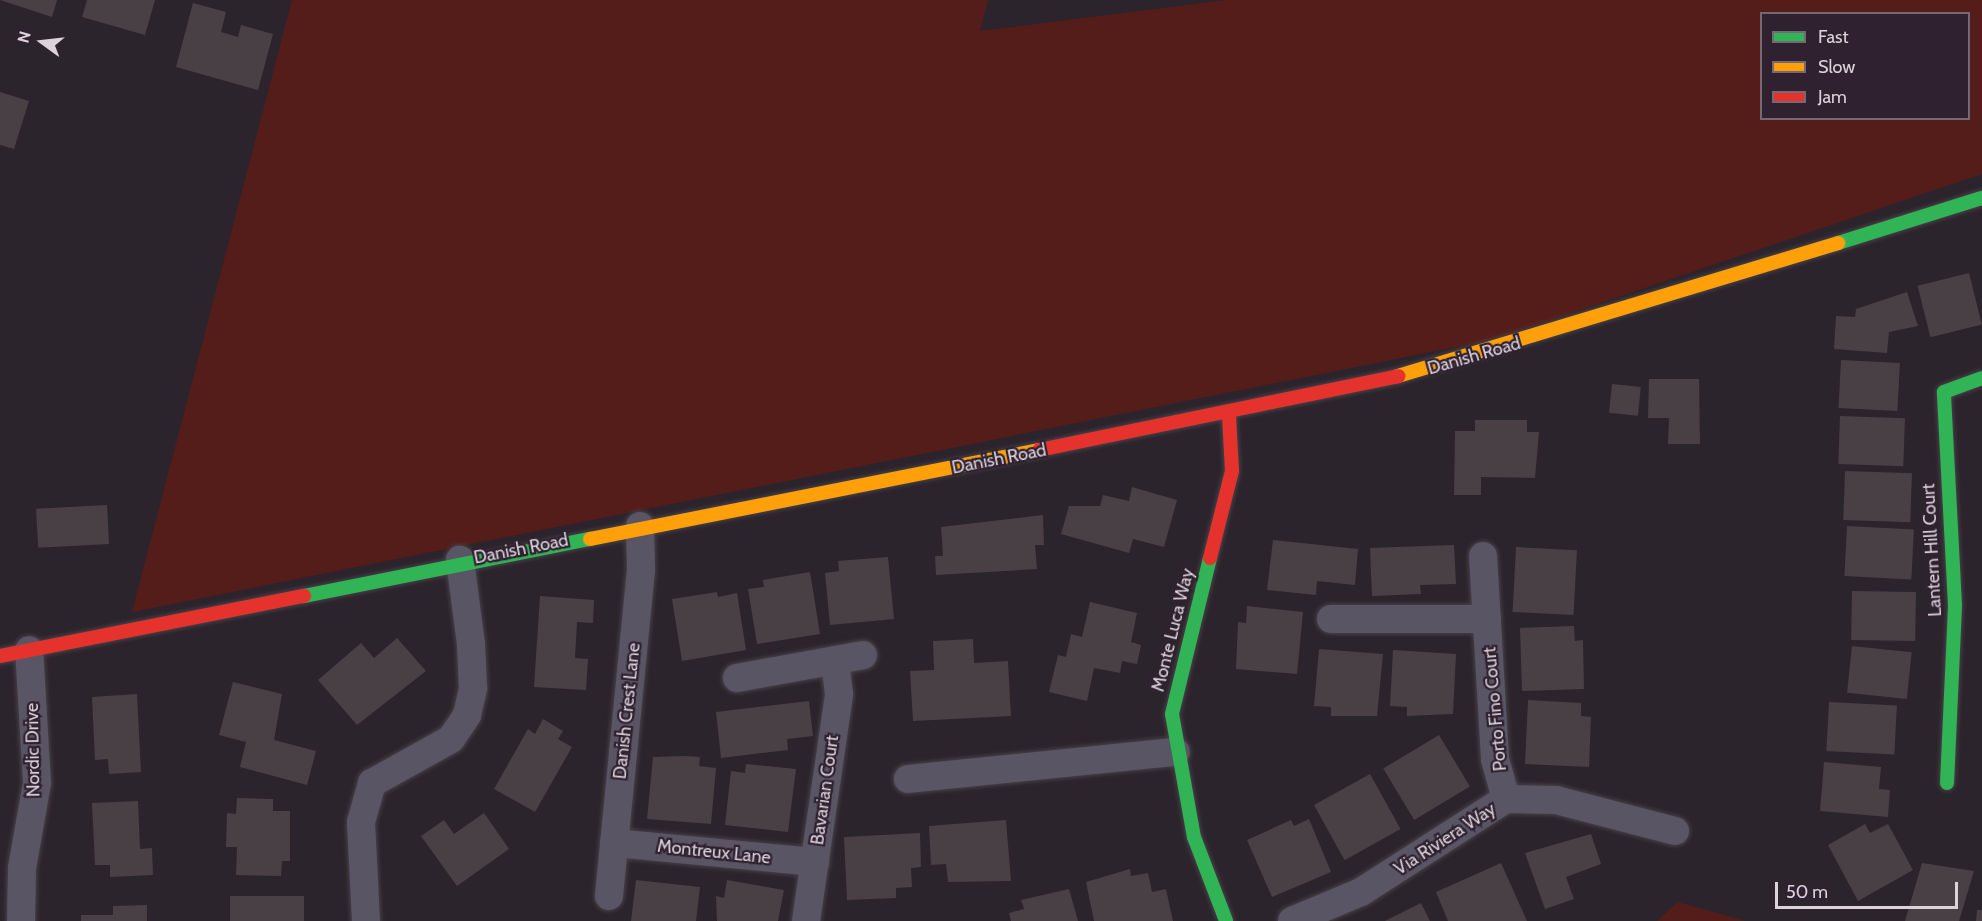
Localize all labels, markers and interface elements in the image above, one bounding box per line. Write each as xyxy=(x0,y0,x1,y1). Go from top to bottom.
north arrow xyxy=(12,12,72,72)
legend xyxy=(1760,12,1970,120)
text: Fast xyxy=(1818,26,1849,48)
text: N xyxy=(13,29,35,45)
text: Slow xyxy=(1818,56,1855,78)
text: Jam xyxy=(1818,86,1847,108)
street label: Danish Road xyxy=(1425,332,1523,380)
street label: Danish Road xyxy=(950,439,1048,479)
street label: Lantern Hill Court xyxy=(1918,483,1946,617)
street label: Danish Road xyxy=(472,529,570,569)
street label: Monte Luca Way xyxy=(1147,566,1199,694)
street label: Danish Crest Lane xyxy=(609,642,645,780)
street label: Porto Fino Court xyxy=(1479,646,1511,772)
street label: Nordic Drive xyxy=(21,703,45,797)
street label: Bavarian Court xyxy=(807,734,843,846)
street label: Via Riviera Way xyxy=(1390,798,1500,880)
street label: Montreux Lane xyxy=(656,835,772,869)
scale bar xyxy=(1778,870,1961,908)
text: 50 m xyxy=(1786,881,1828,903)

